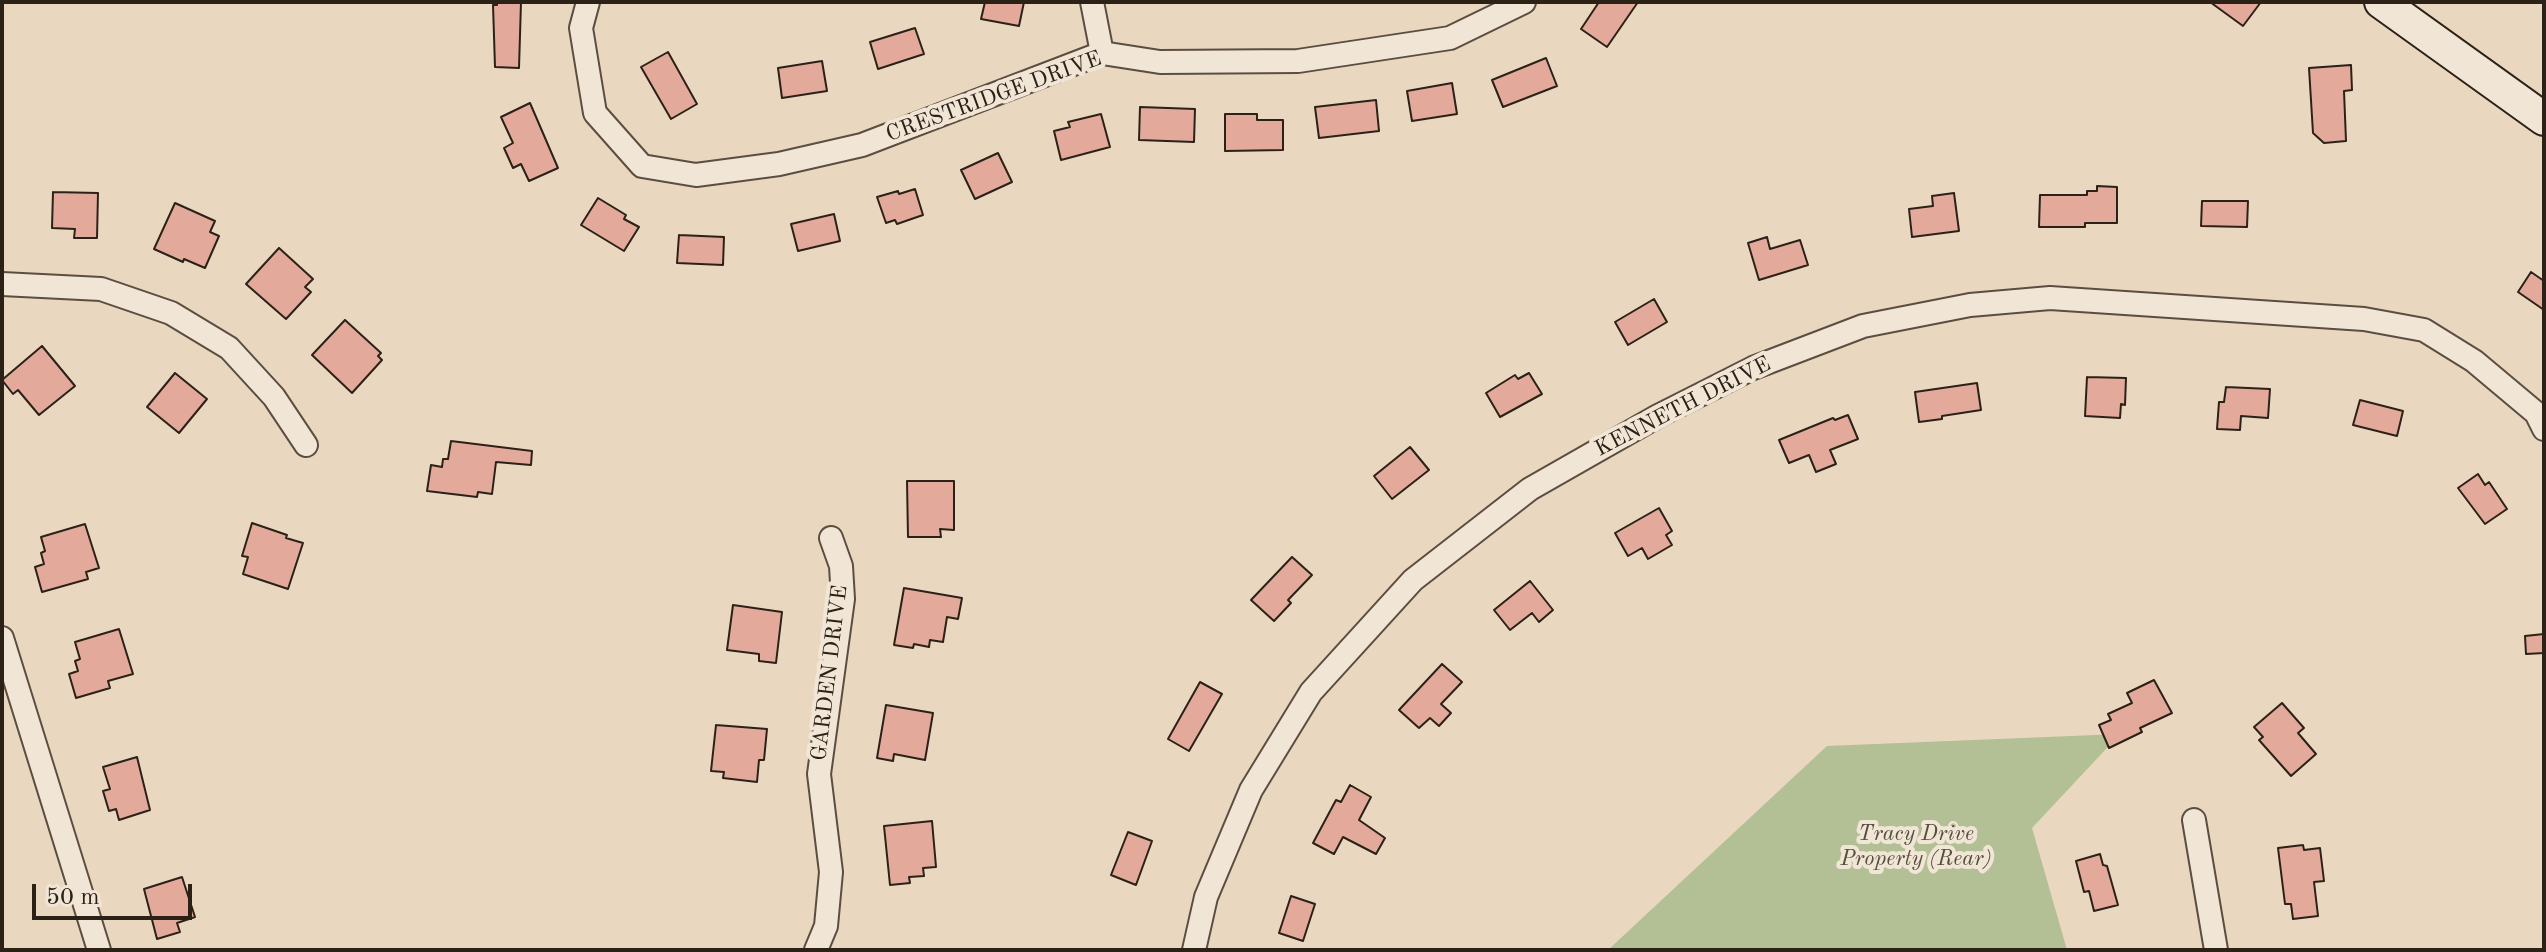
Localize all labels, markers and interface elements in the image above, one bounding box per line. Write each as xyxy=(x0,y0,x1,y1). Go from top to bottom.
street label: CRESTRIDGE DRIVE xyxy=(883,46,1105,148)
street label: KENNETH DRIVE xyxy=(1591,351,1775,463)
street label: GARDEN DRIVE xyxy=(806,584,854,762)
park label: Tracy Drive Property (Rear) xyxy=(1840,821,1992,872)
scale bar xyxy=(36,868,196,918)
text: 50 m xyxy=(46,886,100,910)

